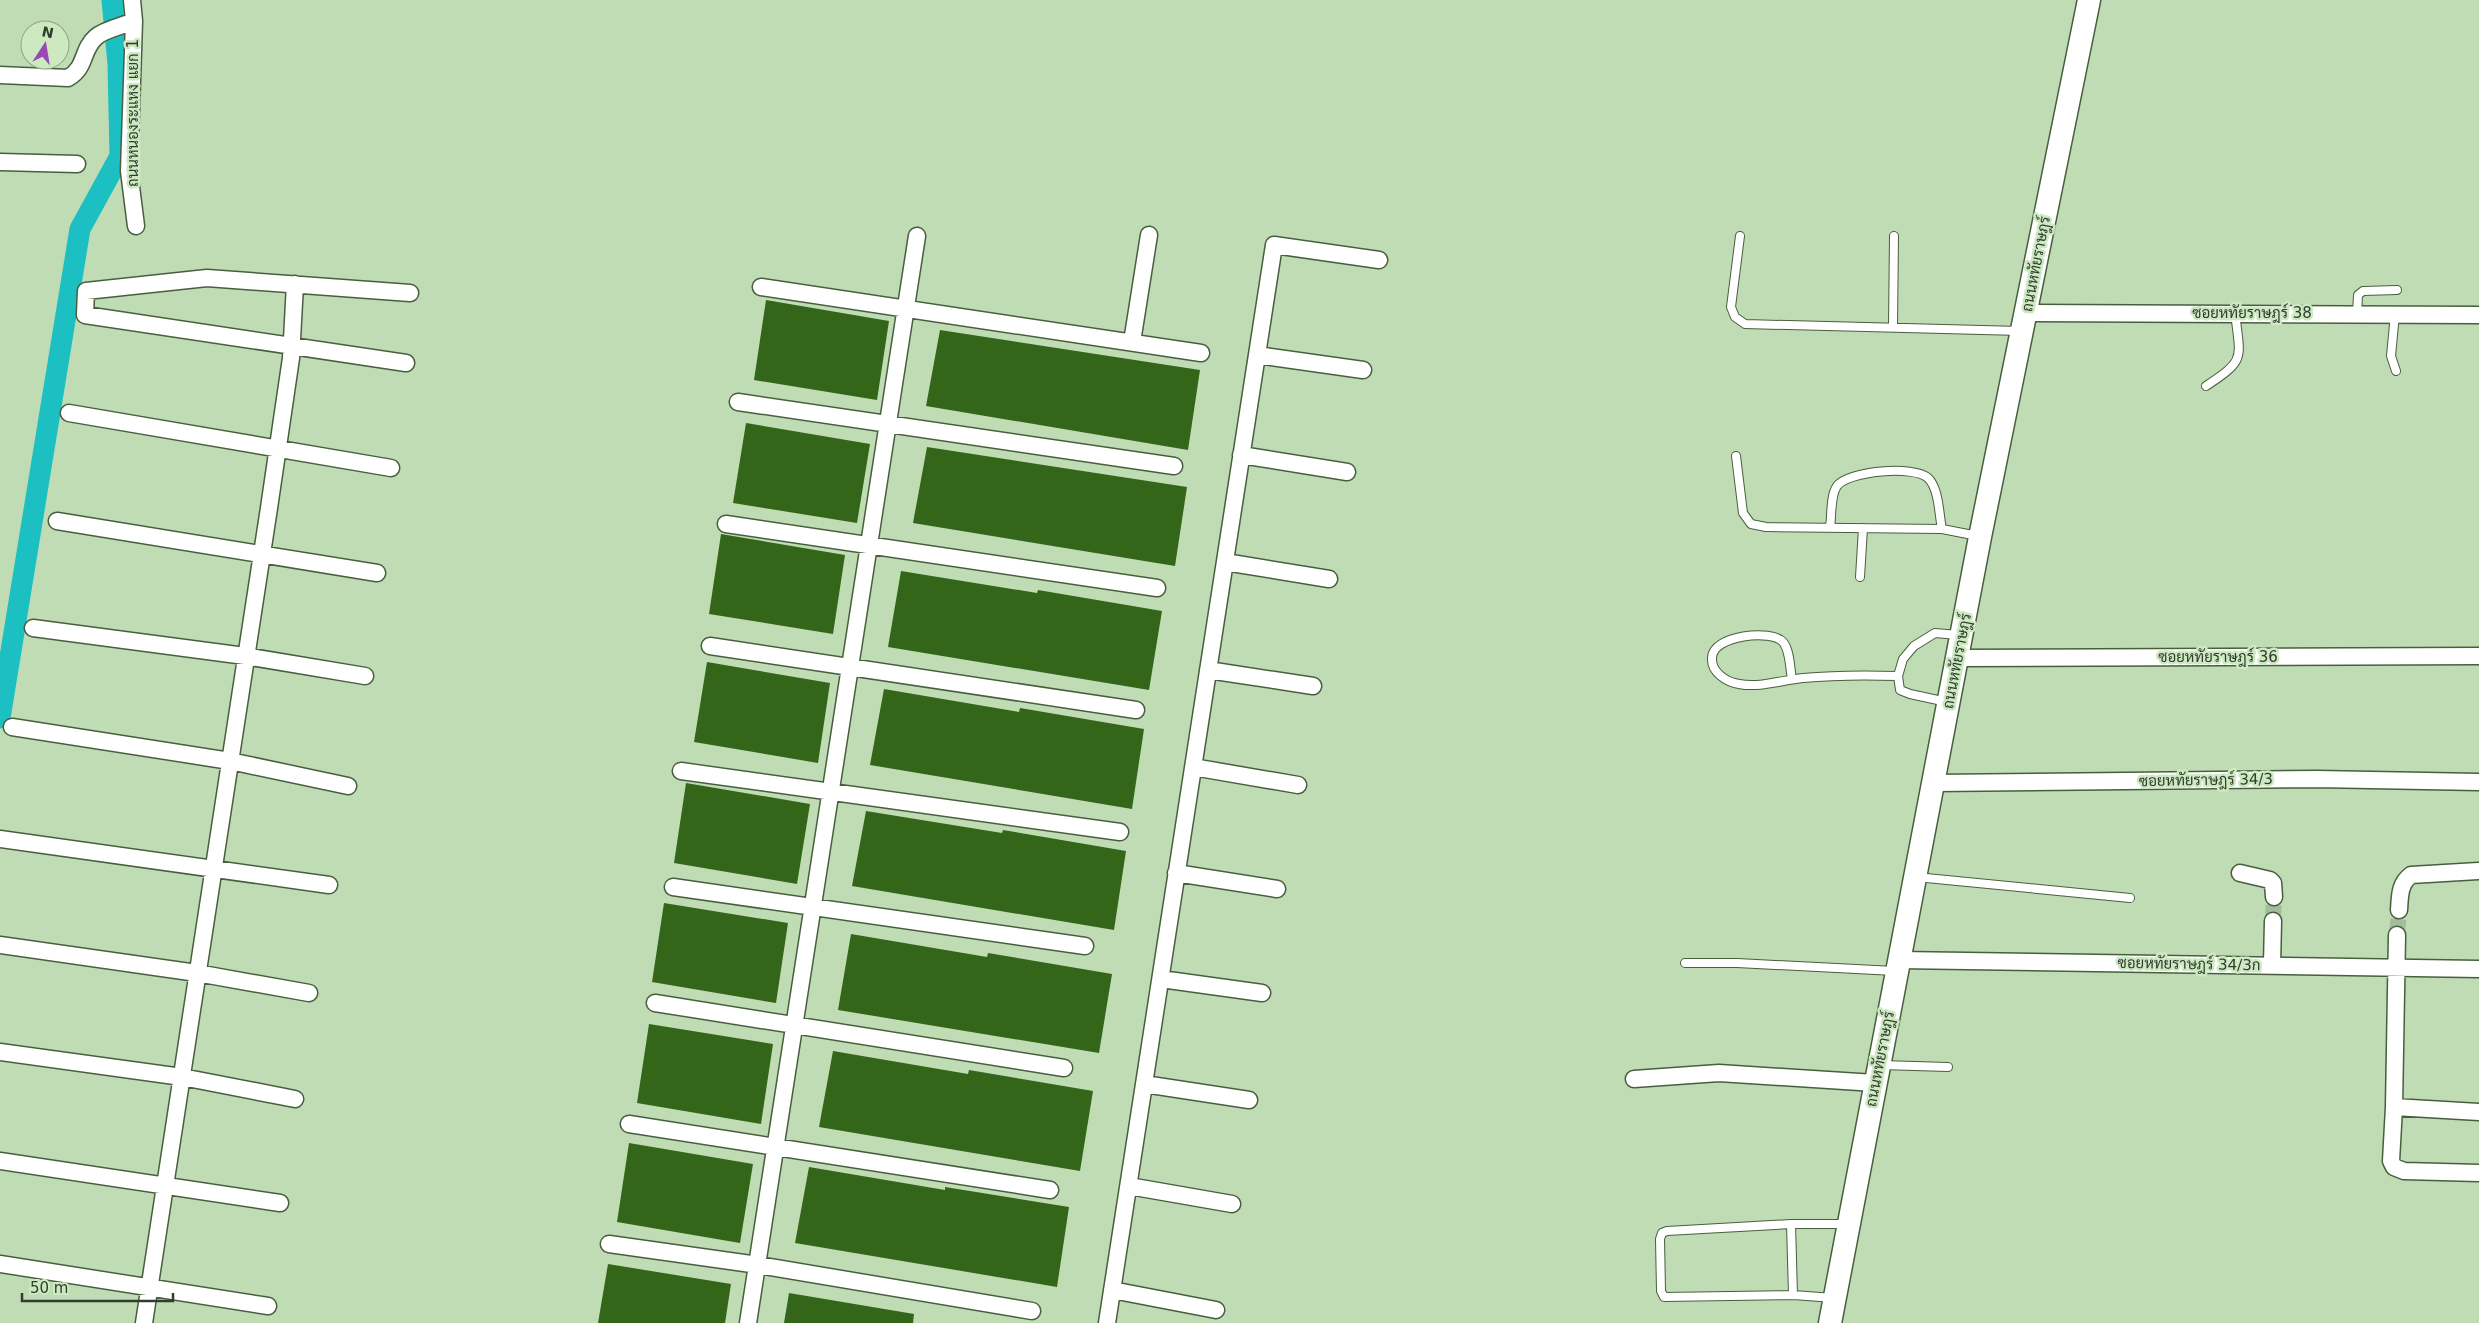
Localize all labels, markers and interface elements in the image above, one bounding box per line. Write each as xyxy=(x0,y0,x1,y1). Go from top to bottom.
north arrow xyxy=(20,20,70,70)
text: N xyxy=(40,23,55,41)
street label: ถนนหนองระแหง แยก 1 xyxy=(124,39,142,187)
street label: ถนนหทัยราษฎร์ xyxy=(2017,215,2055,313)
street label: ซอยหทัยราษฎร์ 38 xyxy=(2192,303,2312,323)
street label: ถนนหทัยราษฎร์ xyxy=(1938,612,1976,710)
street label: ซอยหทัยราษฎร์ 36 xyxy=(2158,647,2278,667)
street label: ซอยหทัยราษฎร์ 34/3 xyxy=(2139,769,2273,791)
street label: ซอยหทัยราษฎร์ 34/3ก xyxy=(2117,953,2261,975)
street label: ถนนหทัยราษฎร์ xyxy=(1861,1010,1899,1108)
scale bar xyxy=(22,1270,174,1302)
text: 50 m xyxy=(30,1279,68,1297)

